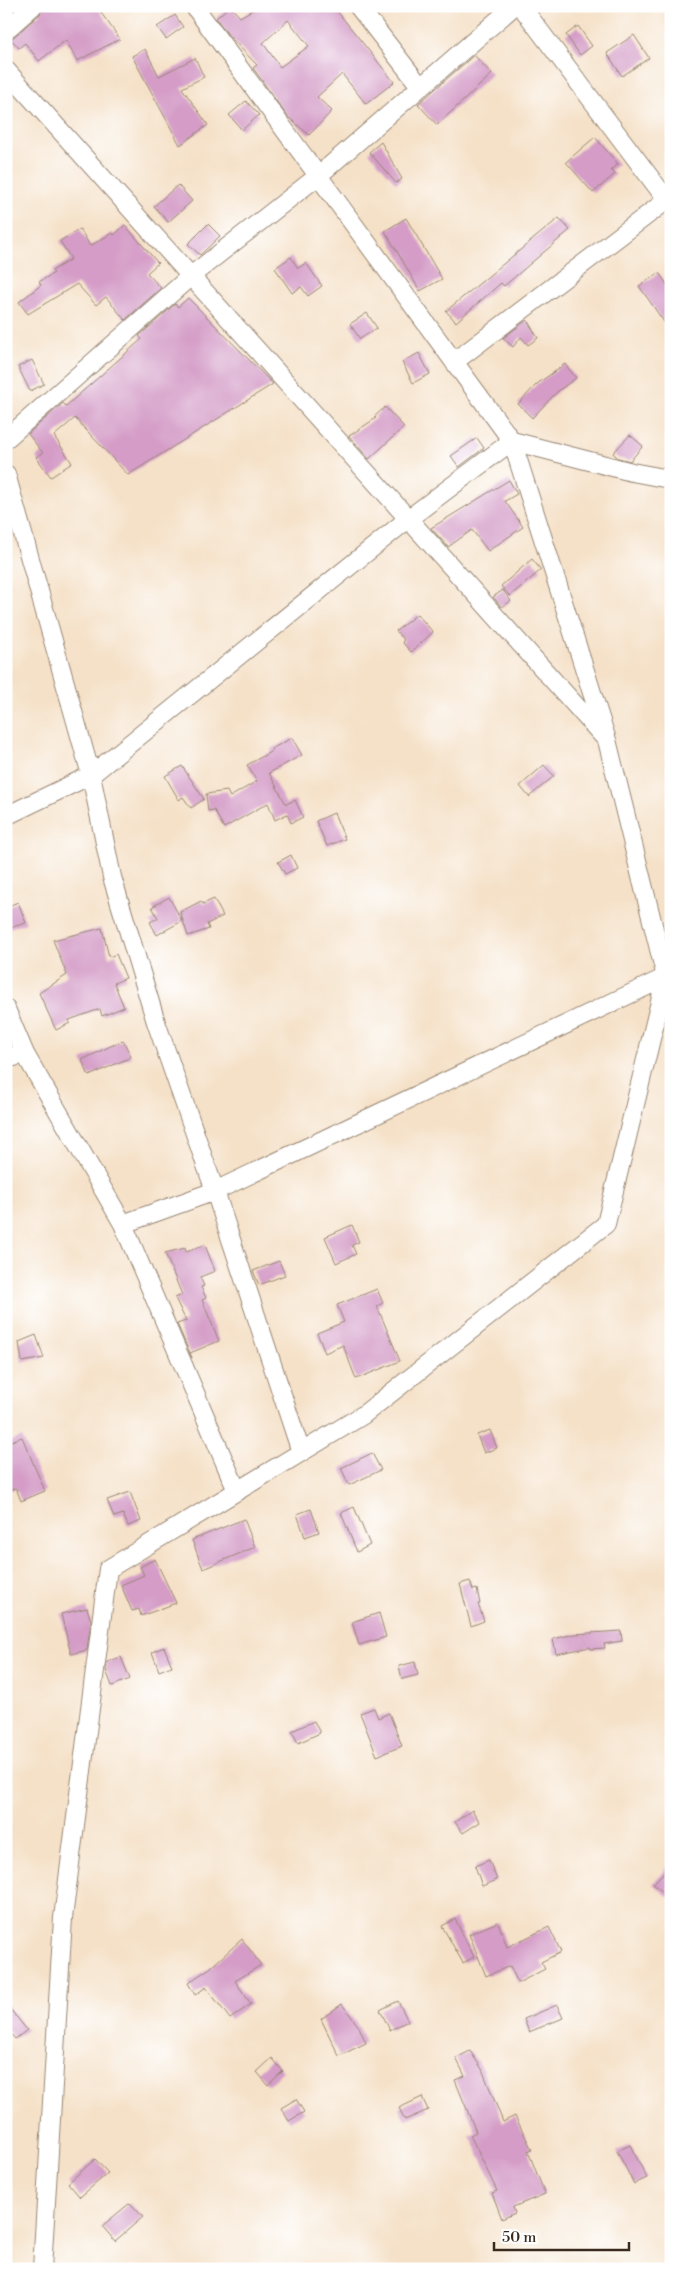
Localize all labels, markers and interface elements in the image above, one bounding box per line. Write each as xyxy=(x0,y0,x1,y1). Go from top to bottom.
scale bar xyxy=(494,2220,630,2252)
text: 50 m xyxy=(502,2228,536,2247)

